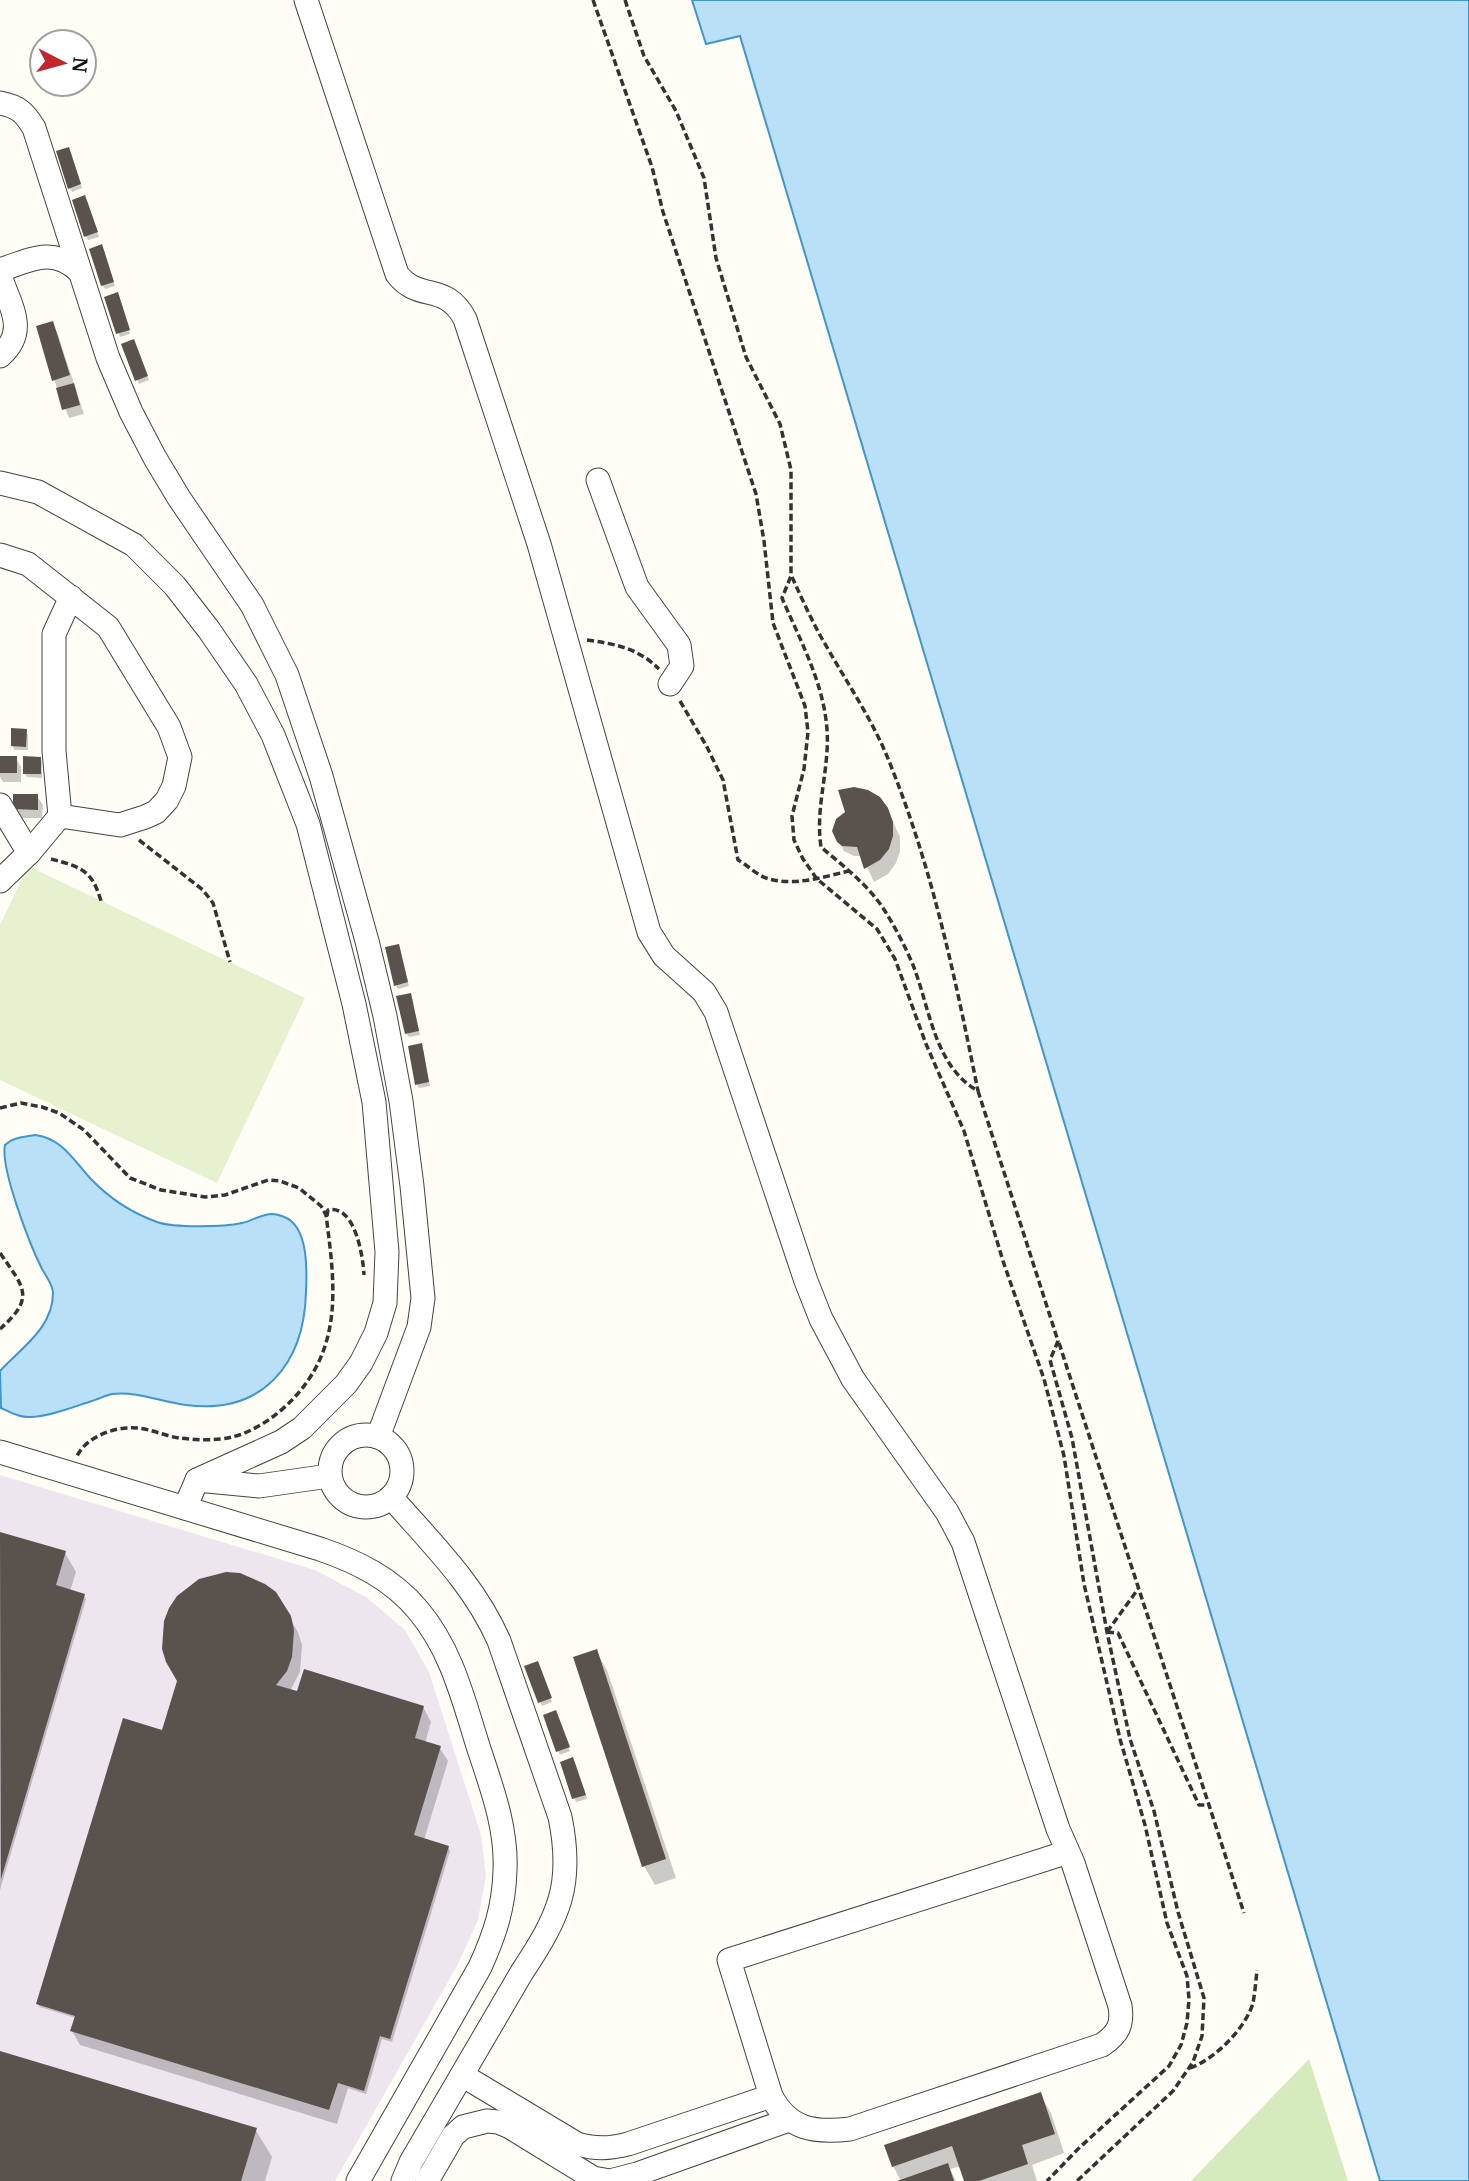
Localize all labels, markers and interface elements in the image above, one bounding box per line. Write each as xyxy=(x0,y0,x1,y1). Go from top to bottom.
north arrow xyxy=(28,28,98,98)
text: N xyxy=(67,56,93,73)

